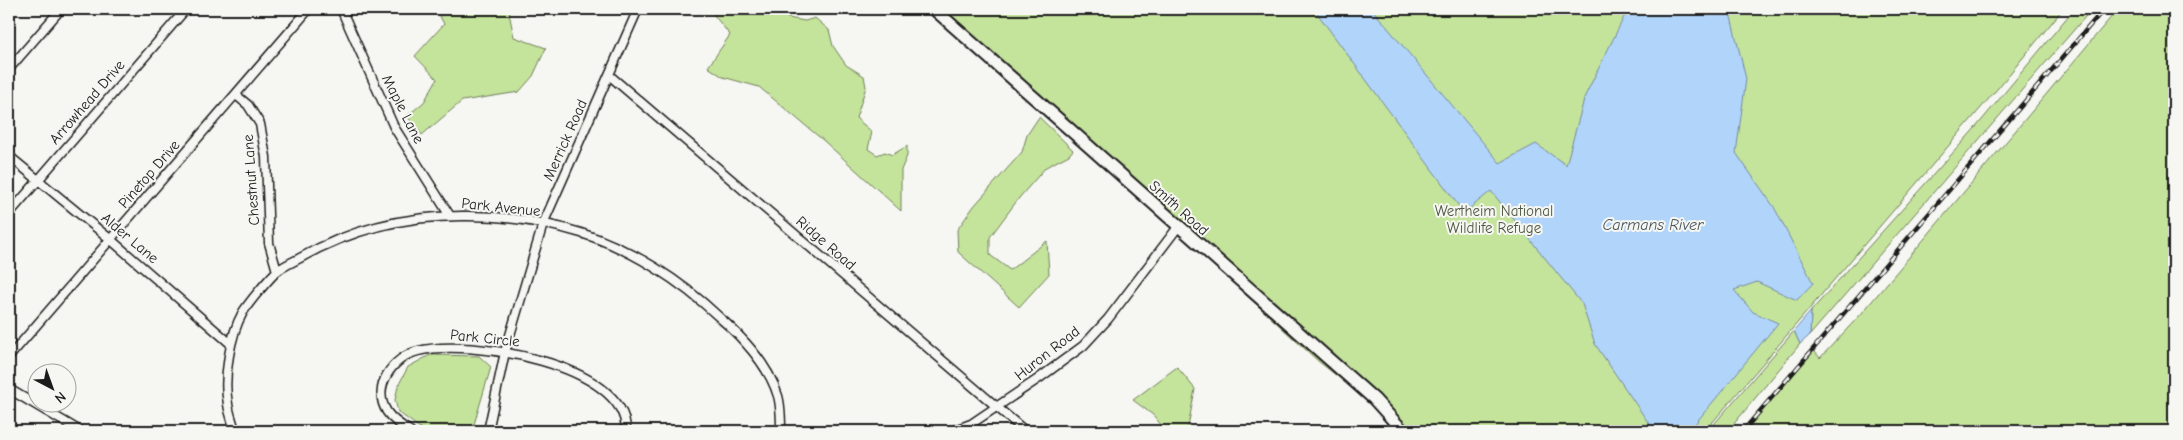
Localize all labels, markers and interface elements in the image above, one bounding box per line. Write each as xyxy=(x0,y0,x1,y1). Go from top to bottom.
street label: Arrowhead Drive xyxy=(46,56,129,148)
street label: Maple Lane xyxy=(378,72,428,147)
street label: Merrick Road xyxy=(539,96,591,184)
street label: Chestnut Lane xyxy=(239,133,263,226)
street label: Pinetop Drive xyxy=(114,136,184,212)
street label: Smith Road xyxy=(1146,177,1212,239)
street label: Park Avenue xyxy=(461,194,542,220)
park label: Wertheim National Wildlife Refuge xyxy=(1435,202,1553,237)
street label: Alder Lane xyxy=(98,209,163,267)
street label: Ridge Road xyxy=(792,212,860,274)
water label: Carmans River xyxy=(1603,216,1704,234)
street label: Huron Road xyxy=(1011,322,1083,384)
street label: Park Circle xyxy=(449,325,521,351)
north arrow xyxy=(28,362,78,412)
text: N xyxy=(51,388,69,407)

